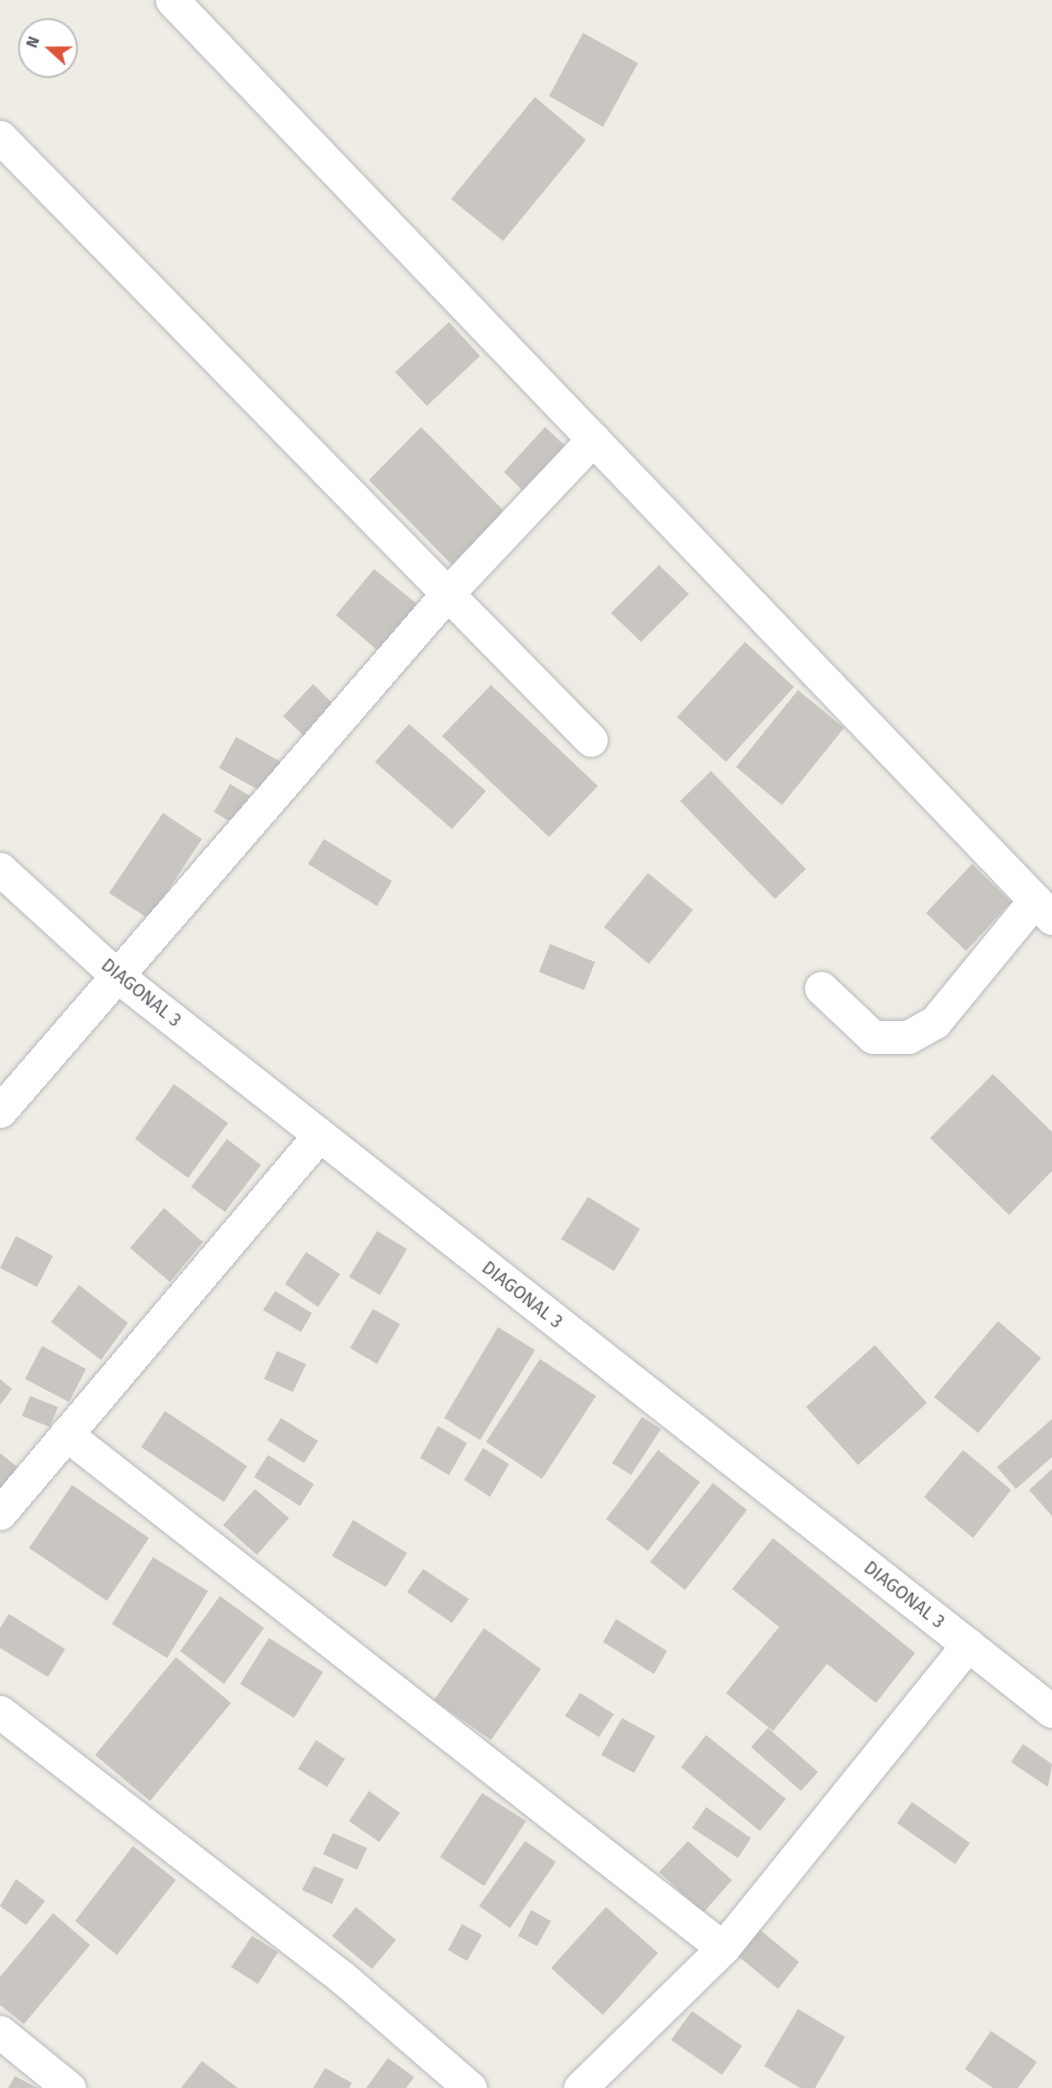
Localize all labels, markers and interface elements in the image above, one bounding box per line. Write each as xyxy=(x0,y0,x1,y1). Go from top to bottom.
north arrow xyxy=(18,18,78,78)
text: N xyxy=(22,34,43,50)
street label: DIAGONAL 3 xyxy=(97,954,185,1032)
street label: DIAGONAL 3 xyxy=(477,1257,567,1333)
street label: DIAGONAL 3 xyxy=(859,1557,949,1633)

